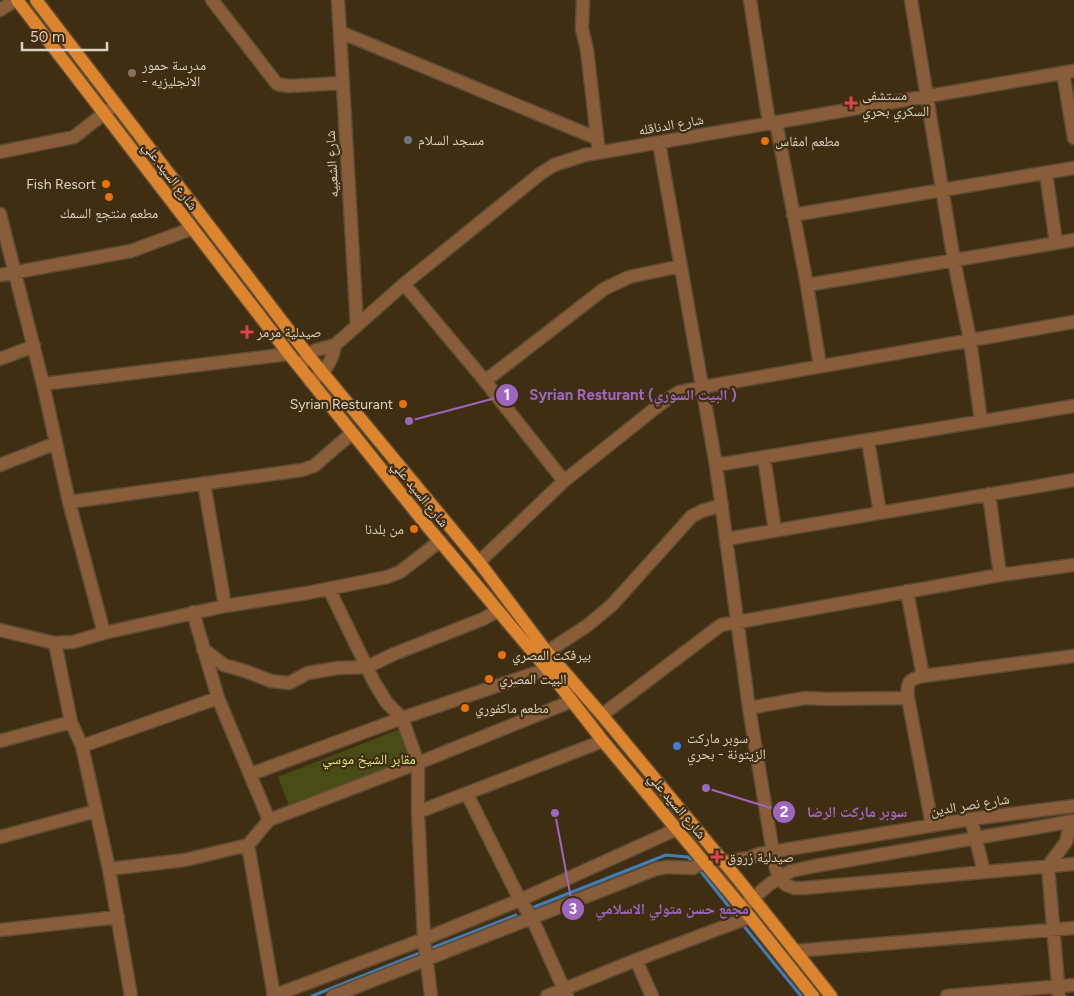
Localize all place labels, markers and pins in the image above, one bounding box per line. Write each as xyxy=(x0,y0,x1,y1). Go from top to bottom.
place label: مدرسة حمور - الانجليزيه xyxy=(141,57,206,90)
marker: مدرسة حمور - الانجليزيه xyxy=(126,67,138,79)
place label: مستشفى السكري بحري xyxy=(862,87,929,122)
marker: مستشفى السكري بحري xyxy=(844,96,858,110)
place label: مسجد السلام xyxy=(418,132,484,150)
place label: مطعم امفاس xyxy=(775,133,840,151)
marker: مسجد السلام xyxy=(402,134,414,146)
marker: مطعم امفاس xyxy=(759,135,771,147)
place label: Fish Resort xyxy=(26,176,96,193)
marker: Fish Resort xyxy=(100,178,112,190)
marker: مطعم منتجع السمك xyxy=(103,191,115,203)
place label: مطعم منتجع السمك xyxy=(60,205,158,223)
place label: صيدلية مرمر xyxy=(256,324,322,341)
marker: صيدلية مرمر xyxy=(241,326,253,338)
callout: Syrian Resturant (البيت السوري ) xyxy=(495,380,747,410)
place label: Syrian Resturant xyxy=(290,396,393,413)
marker: Syrian Resturant xyxy=(397,398,409,410)
place label: من بلدنا xyxy=(365,521,404,538)
marker: من بلدنا xyxy=(408,523,420,535)
place label: بيرفكت المصري xyxy=(512,647,591,666)
marker: بيرفكت المصري xyxy=(496,649,508,661)
place label: البيت المصري xyxy=(499,671,567,690)
marker: البيت المصري xyxy=(483,673,495,685)
place label: مطعم ماكفوري xyxy=(475,700,549,719)
marker: مطعم ماكفوري xyxy=(459,702,471,714)
place label: سوبر ماركت الزيتونة - بحري xyxy=(687,730,766,765)
marker: سوبر ماركت الزيتونة - بحري xyxy=(671,740,683,752)
callout: سوبر ماركت الرضا xyxy=(772,797,918,827)
place label: صيدلية زروق xyxy=(727,849,794,866)
marker: صيدلية زروق xyxy=(711,851,723,863)
callout: مجمع حسن متولي الاسلامي xyxy=(560,894,759,924)

